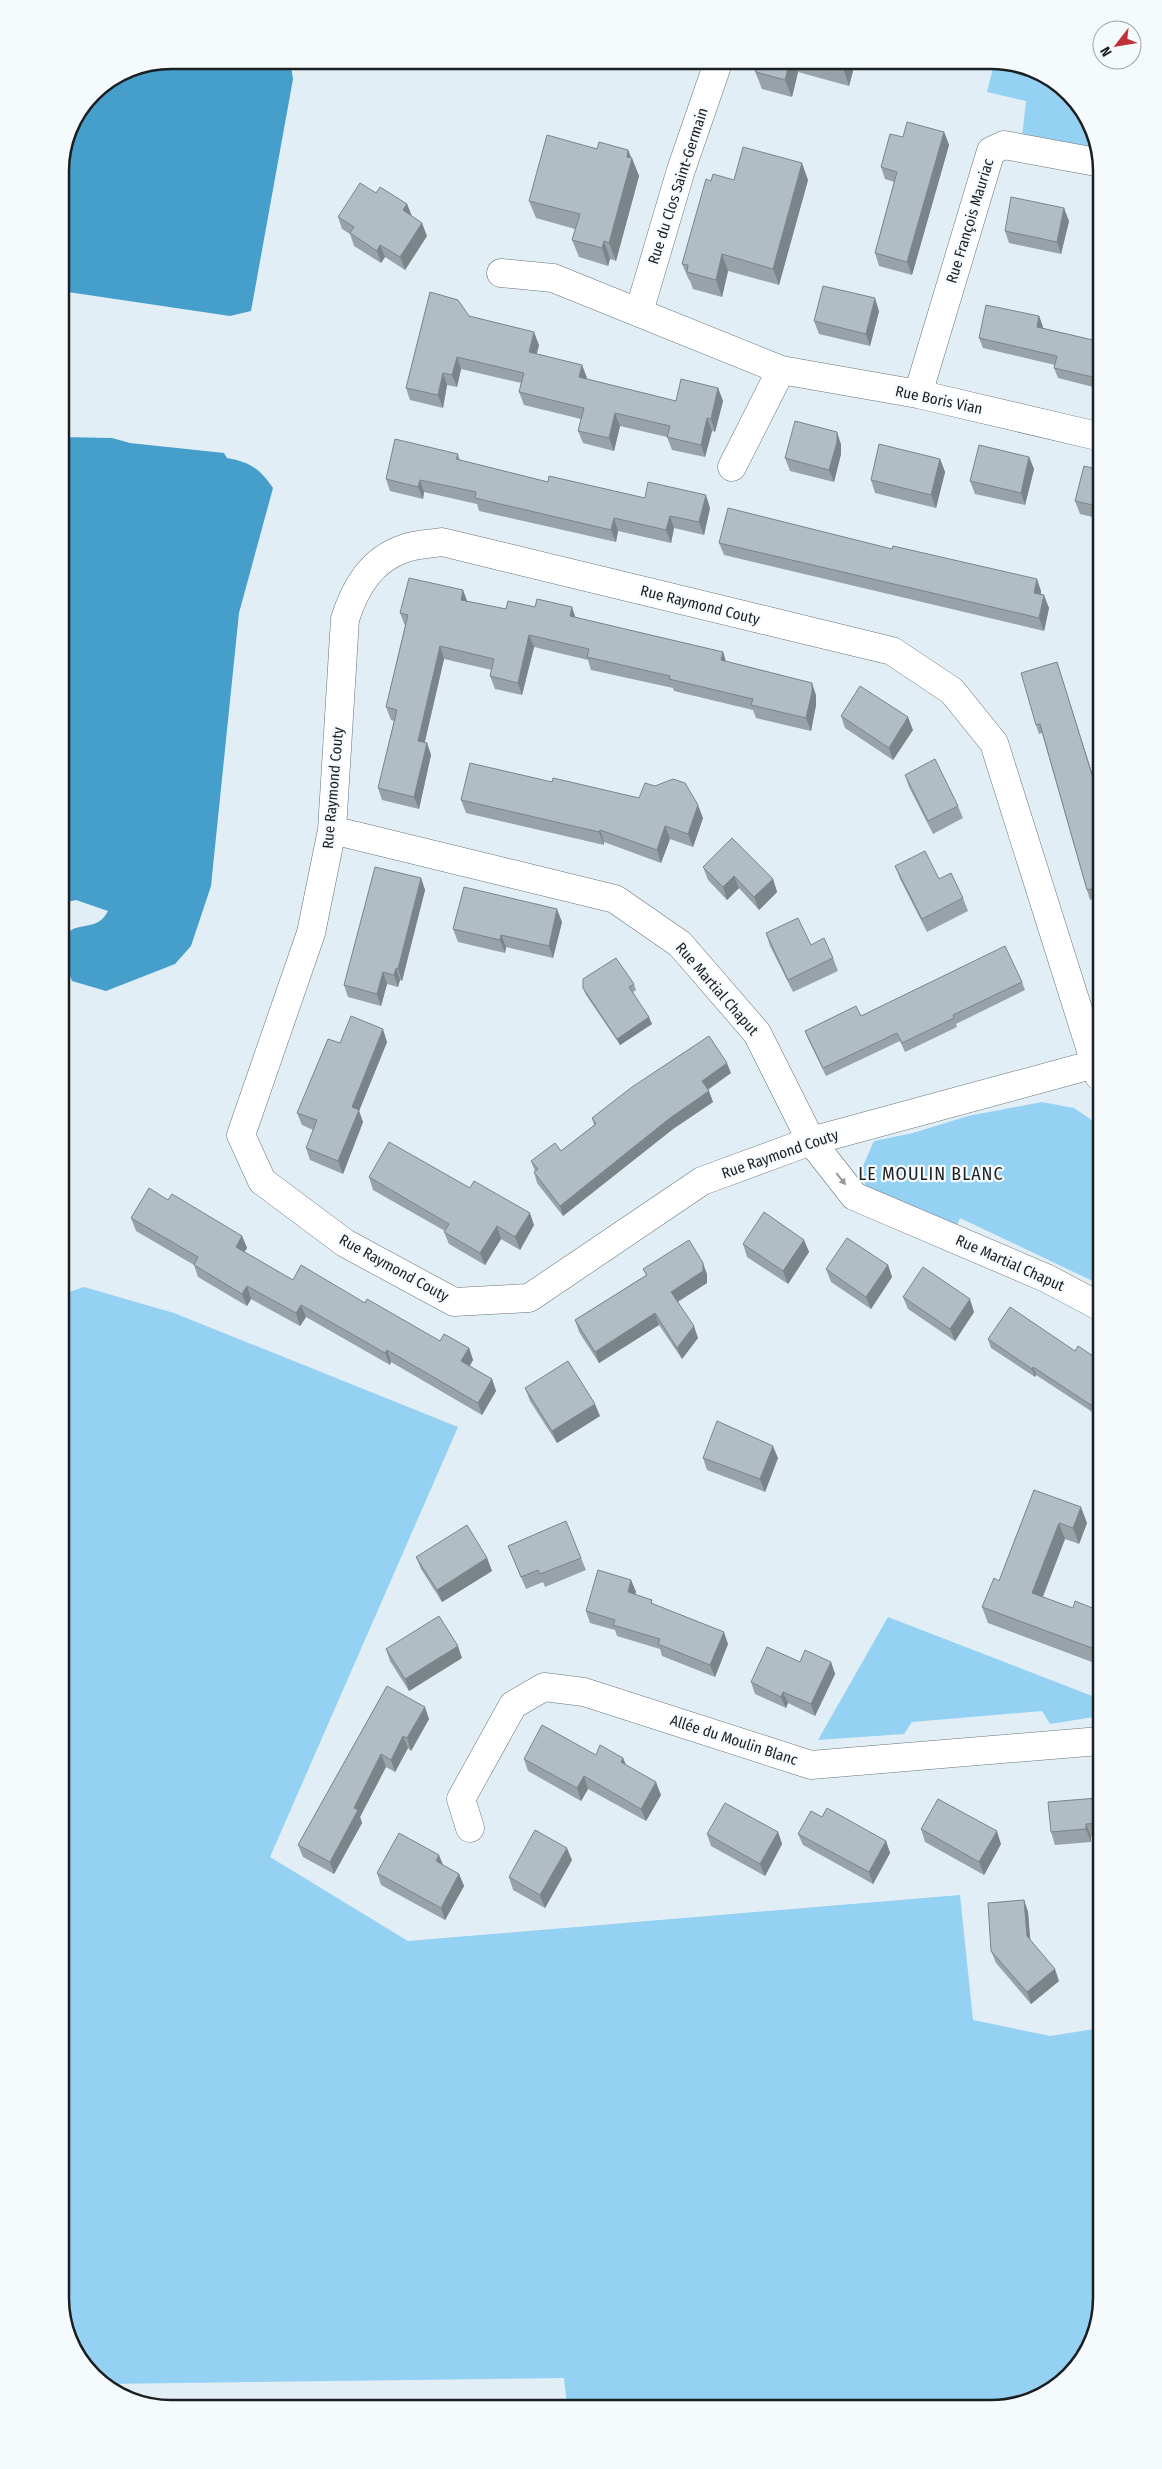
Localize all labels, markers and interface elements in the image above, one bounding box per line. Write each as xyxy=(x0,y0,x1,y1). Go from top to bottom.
north arrow xyxy=(1092,20,1142,70)
text: N xyxy=(1097,43,1116,59)
street label: Rue du Clos Saint-Germain xyxy=(644,105,712,267)
street label: Rue François Mauriac xyxy=(942,156,998,286)
street label: Rue Boris Vian xyxy=(894,382,984,418)
street label: Rue Raymond Couty xyxy=(638,581,762,629)
street label: Rue Raymond Couty xyxy=(319,726,347,850)
street label: Rue Martial Chaput xyxy=(672,939,762,1039)
street label: Rue Raymond Couty xyxy=(719,1125,841,1182)
district label: LE MOULIN BLANC xyxy=(858,1163,1004,1185)
one-way arrow xyxy=(836,1173,847,1186)
street label: Rue Raymond Couty xyxy=(336,1230,452,1306)
street label: Rue Martial Chaput xyxy=(953,1231,1067,1295)
street label: Allée du Moulin Blanc xyxy=(668,1711,800,1769)

